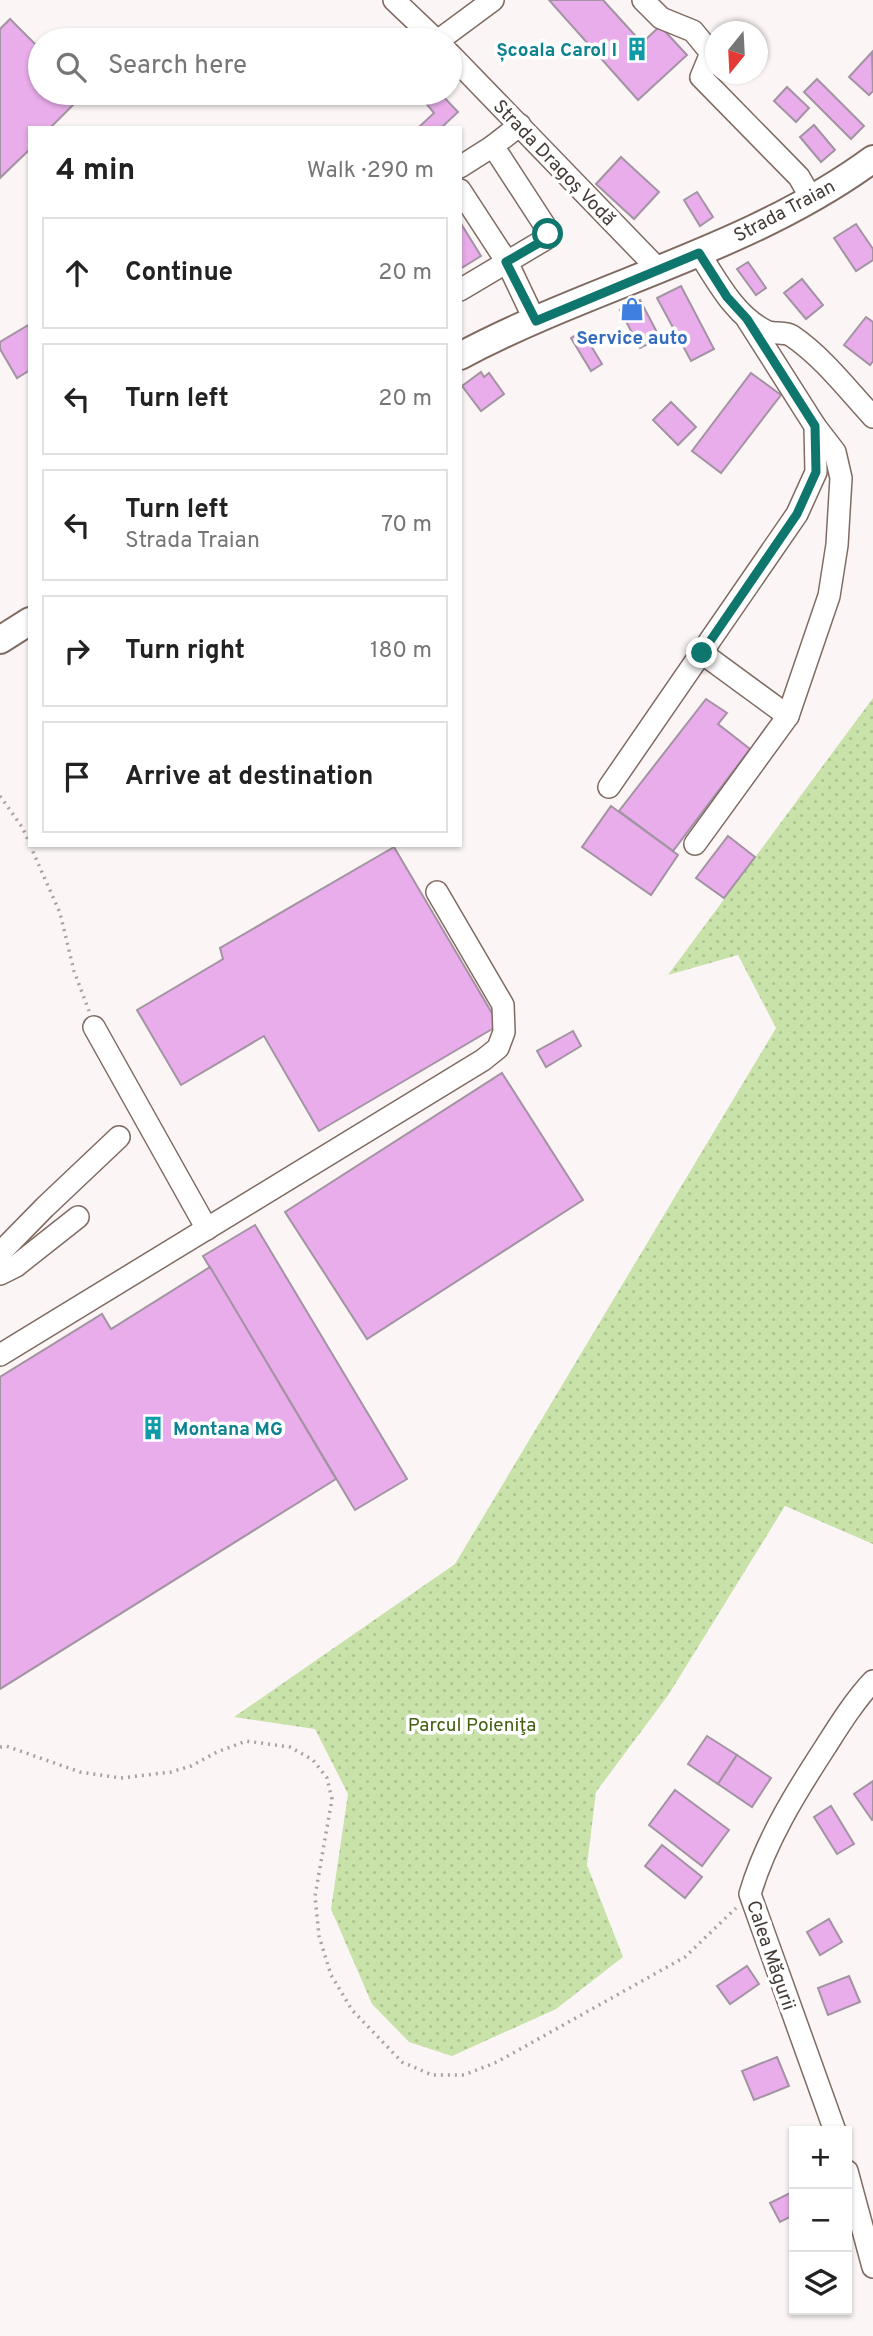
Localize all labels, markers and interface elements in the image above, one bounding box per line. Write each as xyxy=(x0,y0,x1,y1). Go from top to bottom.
north arrow xyxy=(705,21,768,84)
search box xyxy=(28,28,462,105)
building icon: Școala Carol I xyxy=(623,35,651,63)
place label: Școala Carol I xyxy=(496,39,617,63)
icon: search xyxy=(52,48,90,86)
text: Search here xyxy=(108,50,247,83)
street label: Strada Dragoș Vodă xyxy=(487,95,620,231)
text: 4 min xyxy=(56,153,135,190)
text: Walk · 290 m xyxy=(307,157,434,186)
street label: Strada Traian xyxy=(730,175,840,249)
route start xyxy=(532,218,563,249)
icon: ahead xyxy=(58,254,96,292)
text: Continue xyxy=(125,257,233,290)
text: 20 m xyxy=(378,259,432,288)
shop icon: Service auto xyxy=(618,295,646,323)
place label: Service auto xyxy=(576,327,688,351)
icon: left xyxy=(58,380,96,418)
text: Turn left xyxy=(125,383,229,416)
text: 20 m xyxy=(378,385,432,414)
text: Turn left xyxy=(125,494,229,527)
icon: left xyxy=(58,506,96,544)
text: 70 m xyxy=(381,511,432,540)
text: Strada Traian xyxy=(125,527,260,556)
icon: right xyxy=(58,632,96,670)
text: Turn right xyxy=(125,635,245,668)
text: 180 m xyxy=(370,637,432,666)
route end xyxy=(686,637,717,668)
icon: arrive xyxy=(58,758,96,796)
text: Arrive at destination xyxy=(125,761,373,794)
building icon: Montana MG xyxy=(139,1414,167,1442)
place label: Montana MG xyxy=(173,1418,283,1442)
park label: Parcul Poieniţa xyxy=(408,1714,536,1738)
street label: Calea Măgurii xyxy=(740,1897,800,2014)
map controls xyxy=(789,2126,852,2315)
button: + xyxy=(789,2126,852,2189)
button: − xyxy=(789,2189,852,2252)
button: layers xyxy=(789,2252,852,2315)

